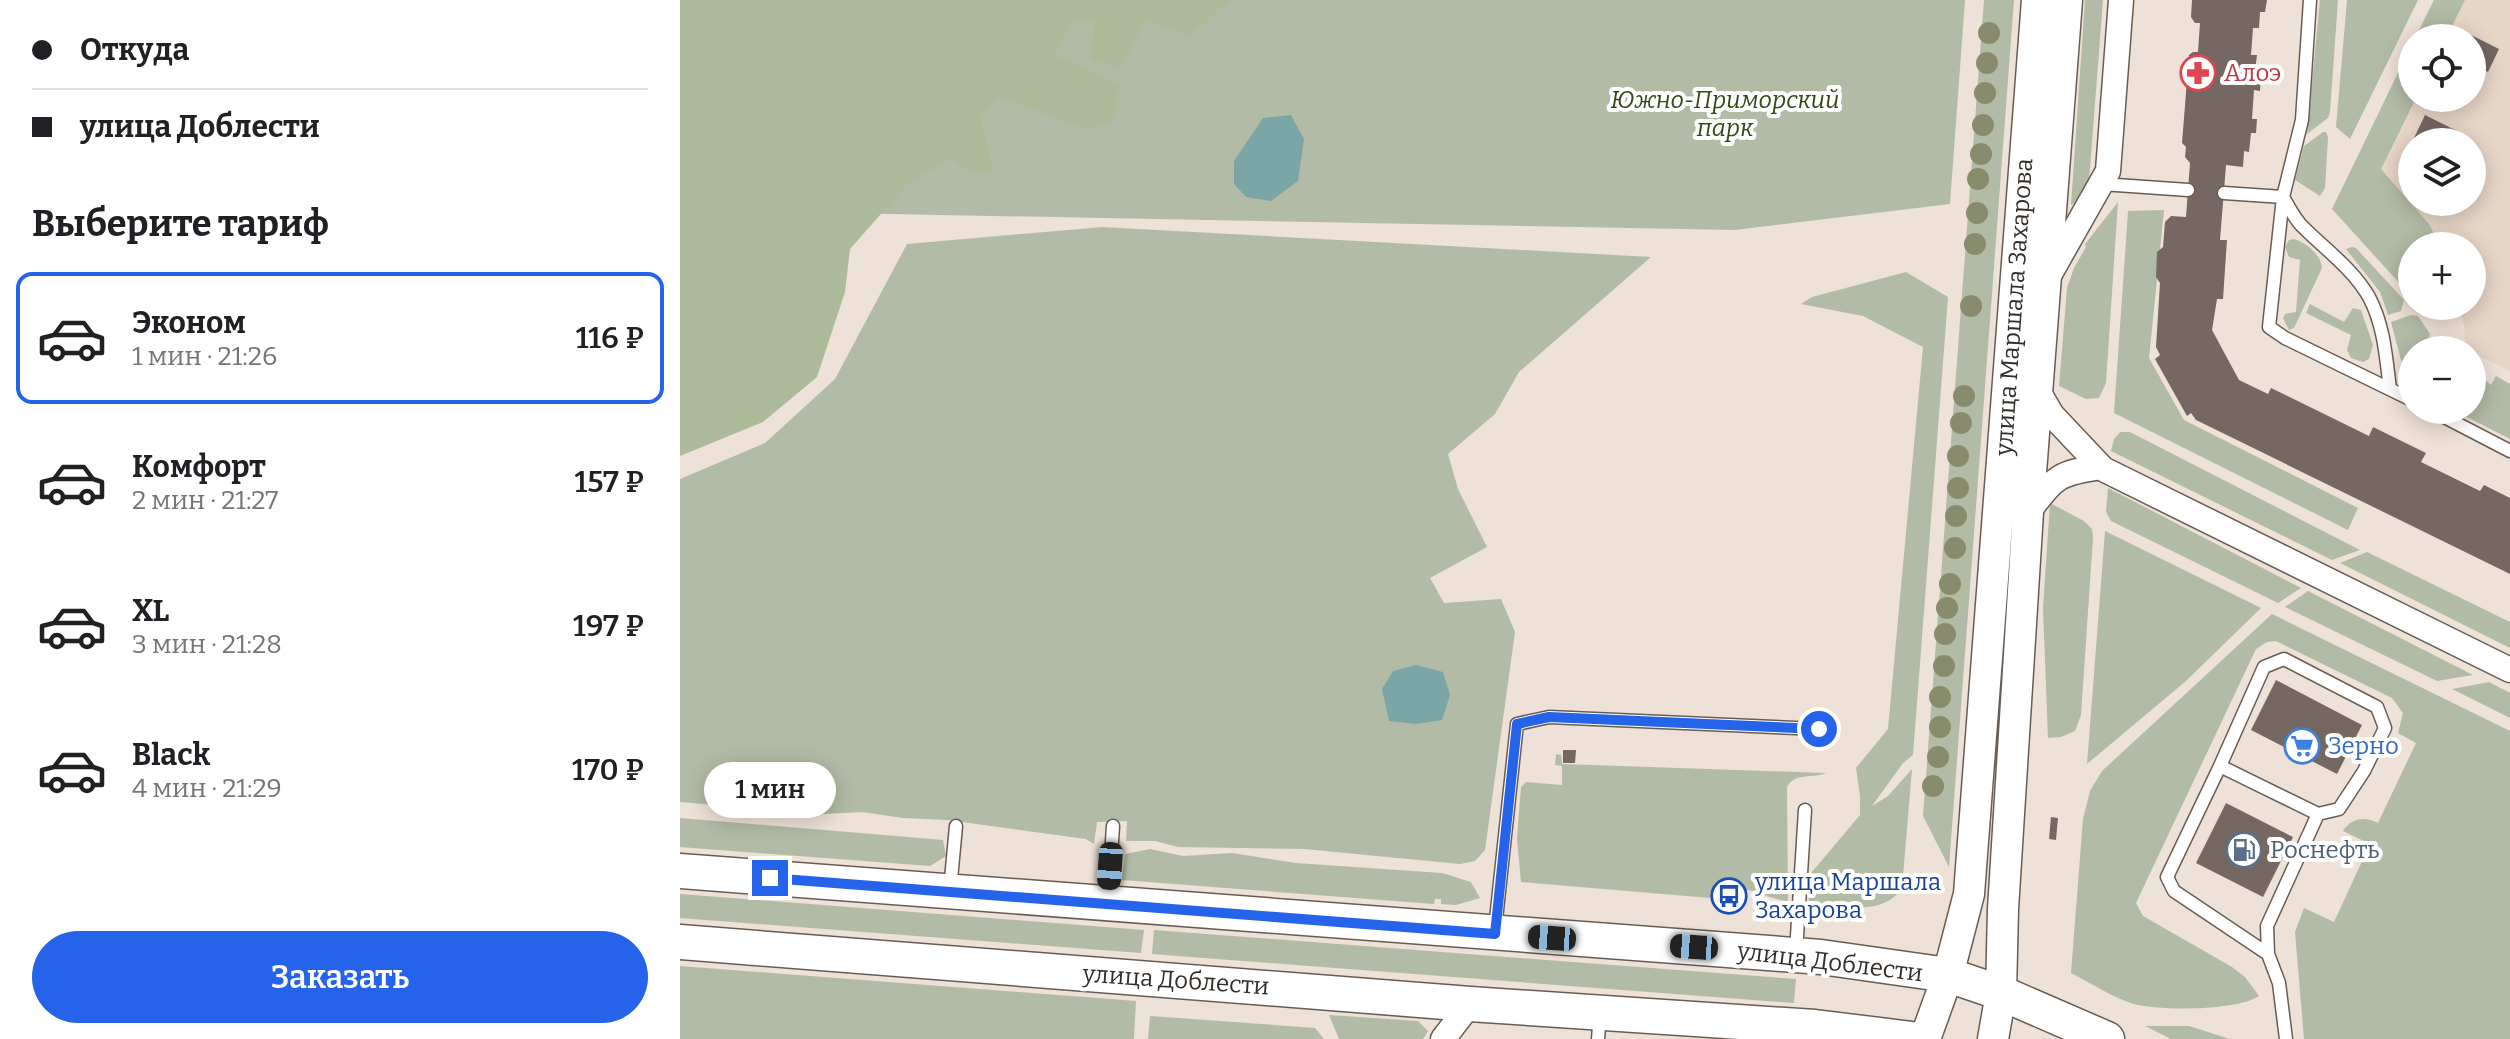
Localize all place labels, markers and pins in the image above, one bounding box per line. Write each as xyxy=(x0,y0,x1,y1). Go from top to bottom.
pharmacy icon: Алоэ xyxy=(2179,54,2217,92)
place label: Алоэ xyxy=(2224,59,2281,87)
supermarket icon: Зерно xyxy=(2283,727,2321,765)
place label: Зерно xyxy=(2328,732,2399,760)
fuel station icon: Роснефть xyxy=(2225,831,2263,869)
place label: Роснефть xyxy=(2270,836,2379,864)
place label: улица Маршала Захарова xyxy=(1754,868,1941,924)
bus stop icon: улица Маршала Захарова xyxy=(1710,877,1748,915)

